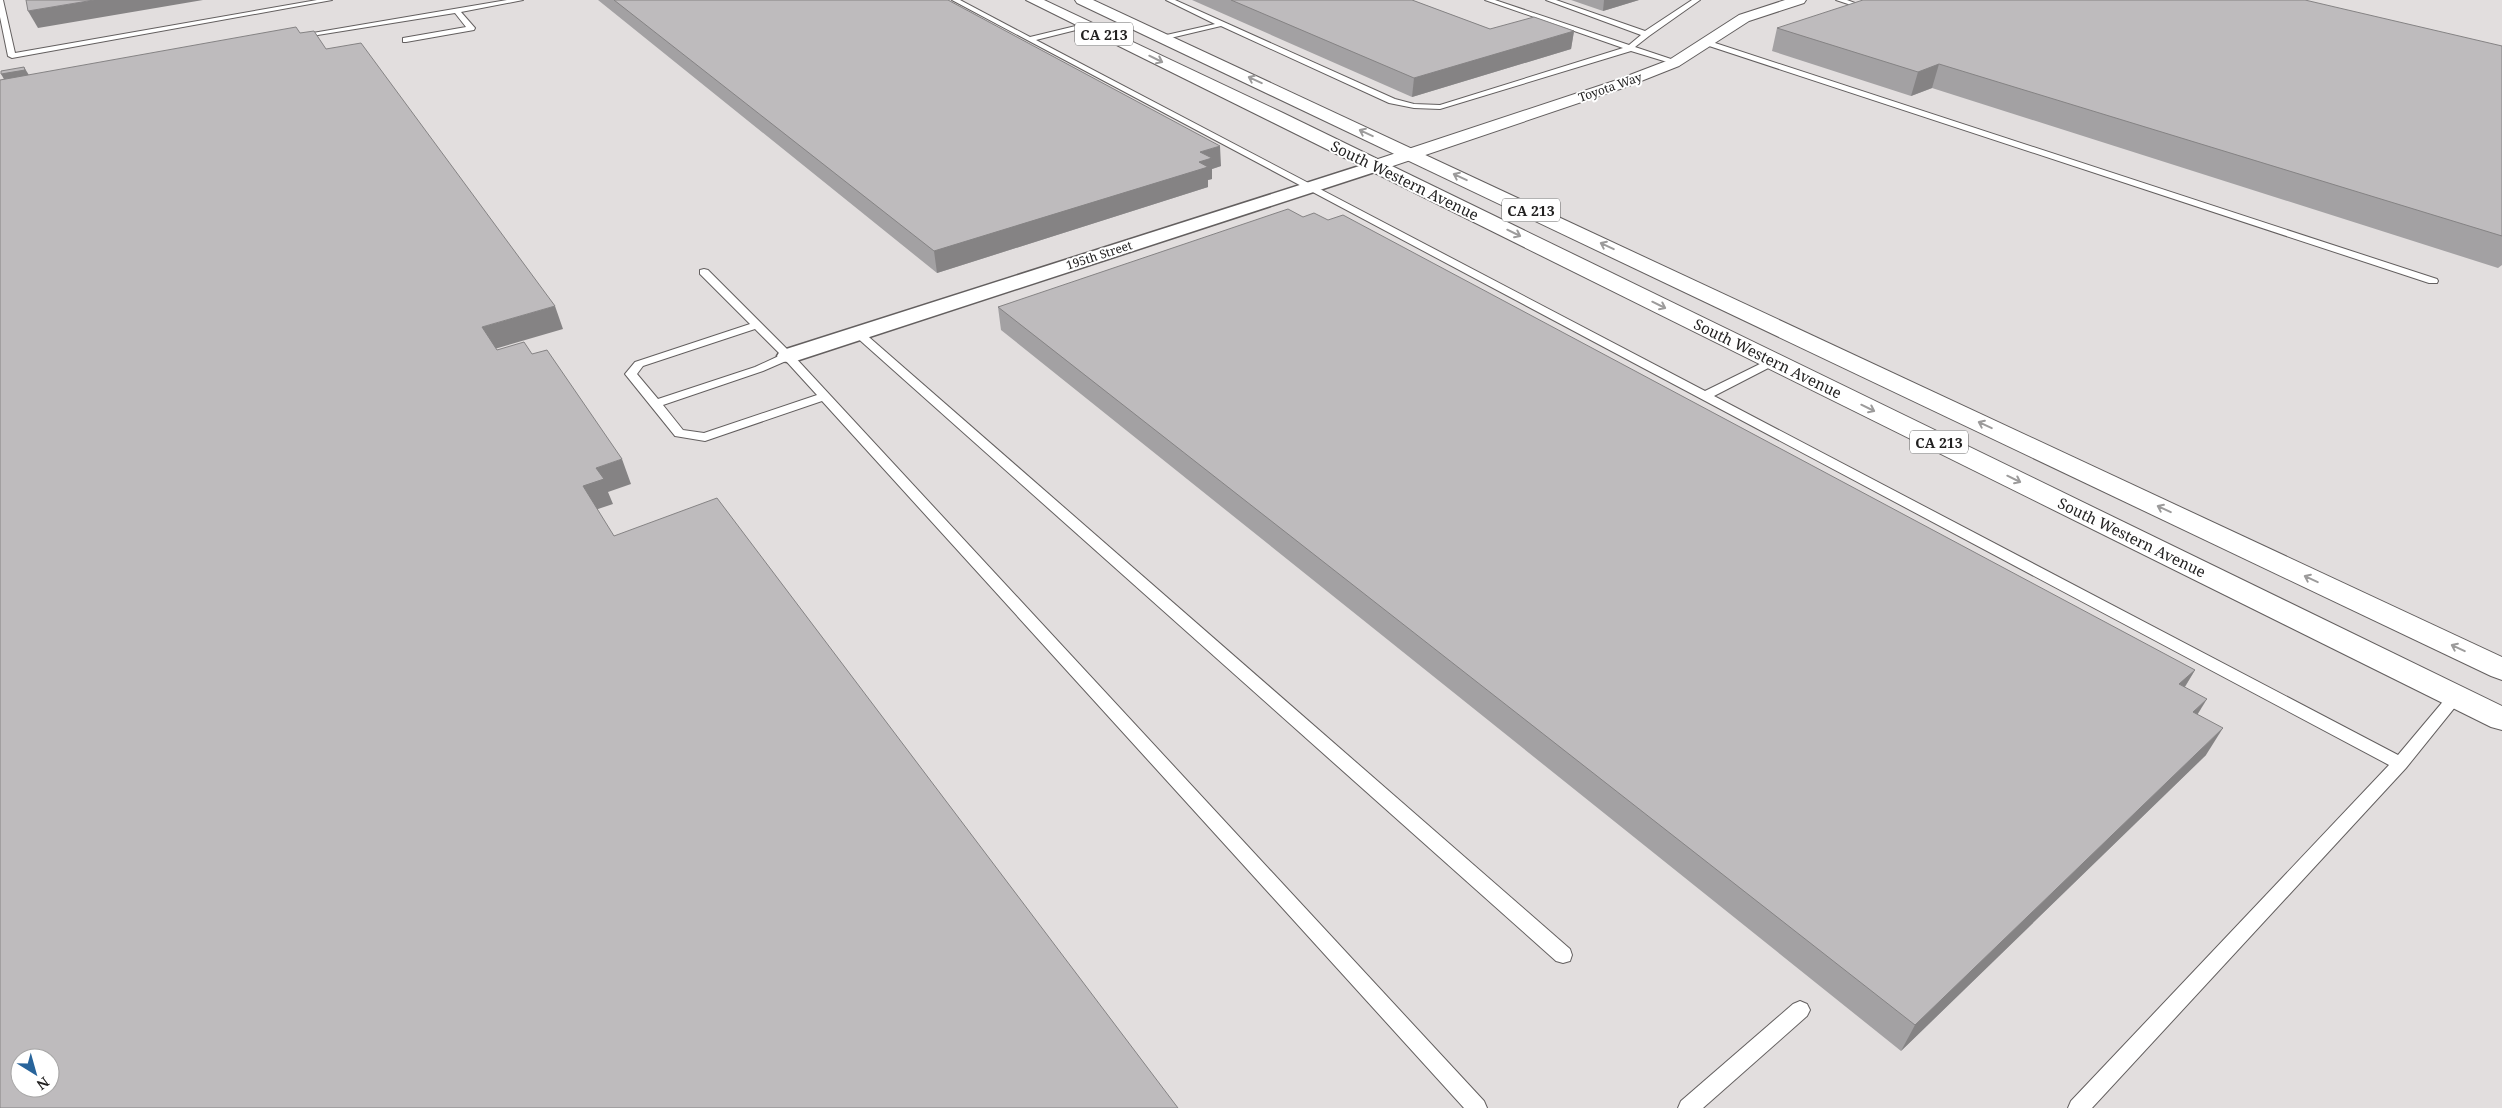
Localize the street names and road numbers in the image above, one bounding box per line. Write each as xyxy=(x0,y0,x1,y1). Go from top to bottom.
road number: CA 213 xyxy=(1075,22,1133,46)
street label: Toyota Way xyxy=(1576,68,1644,106)
street label: South Western Avenue xyxy=(1328,135,1482,225)
road number: CA 213 xyxy=(1502,198,1560,222)
street label: 195th Street xyxy=(1064,236,1134,274)
street label: South Western Avenue xyxy=(1691,313,1845,403)
road number: CA 213 xyxy=(1910,431,1968,454)
street label: South Western Avenue xyxy=(2055,492,2209,582)

